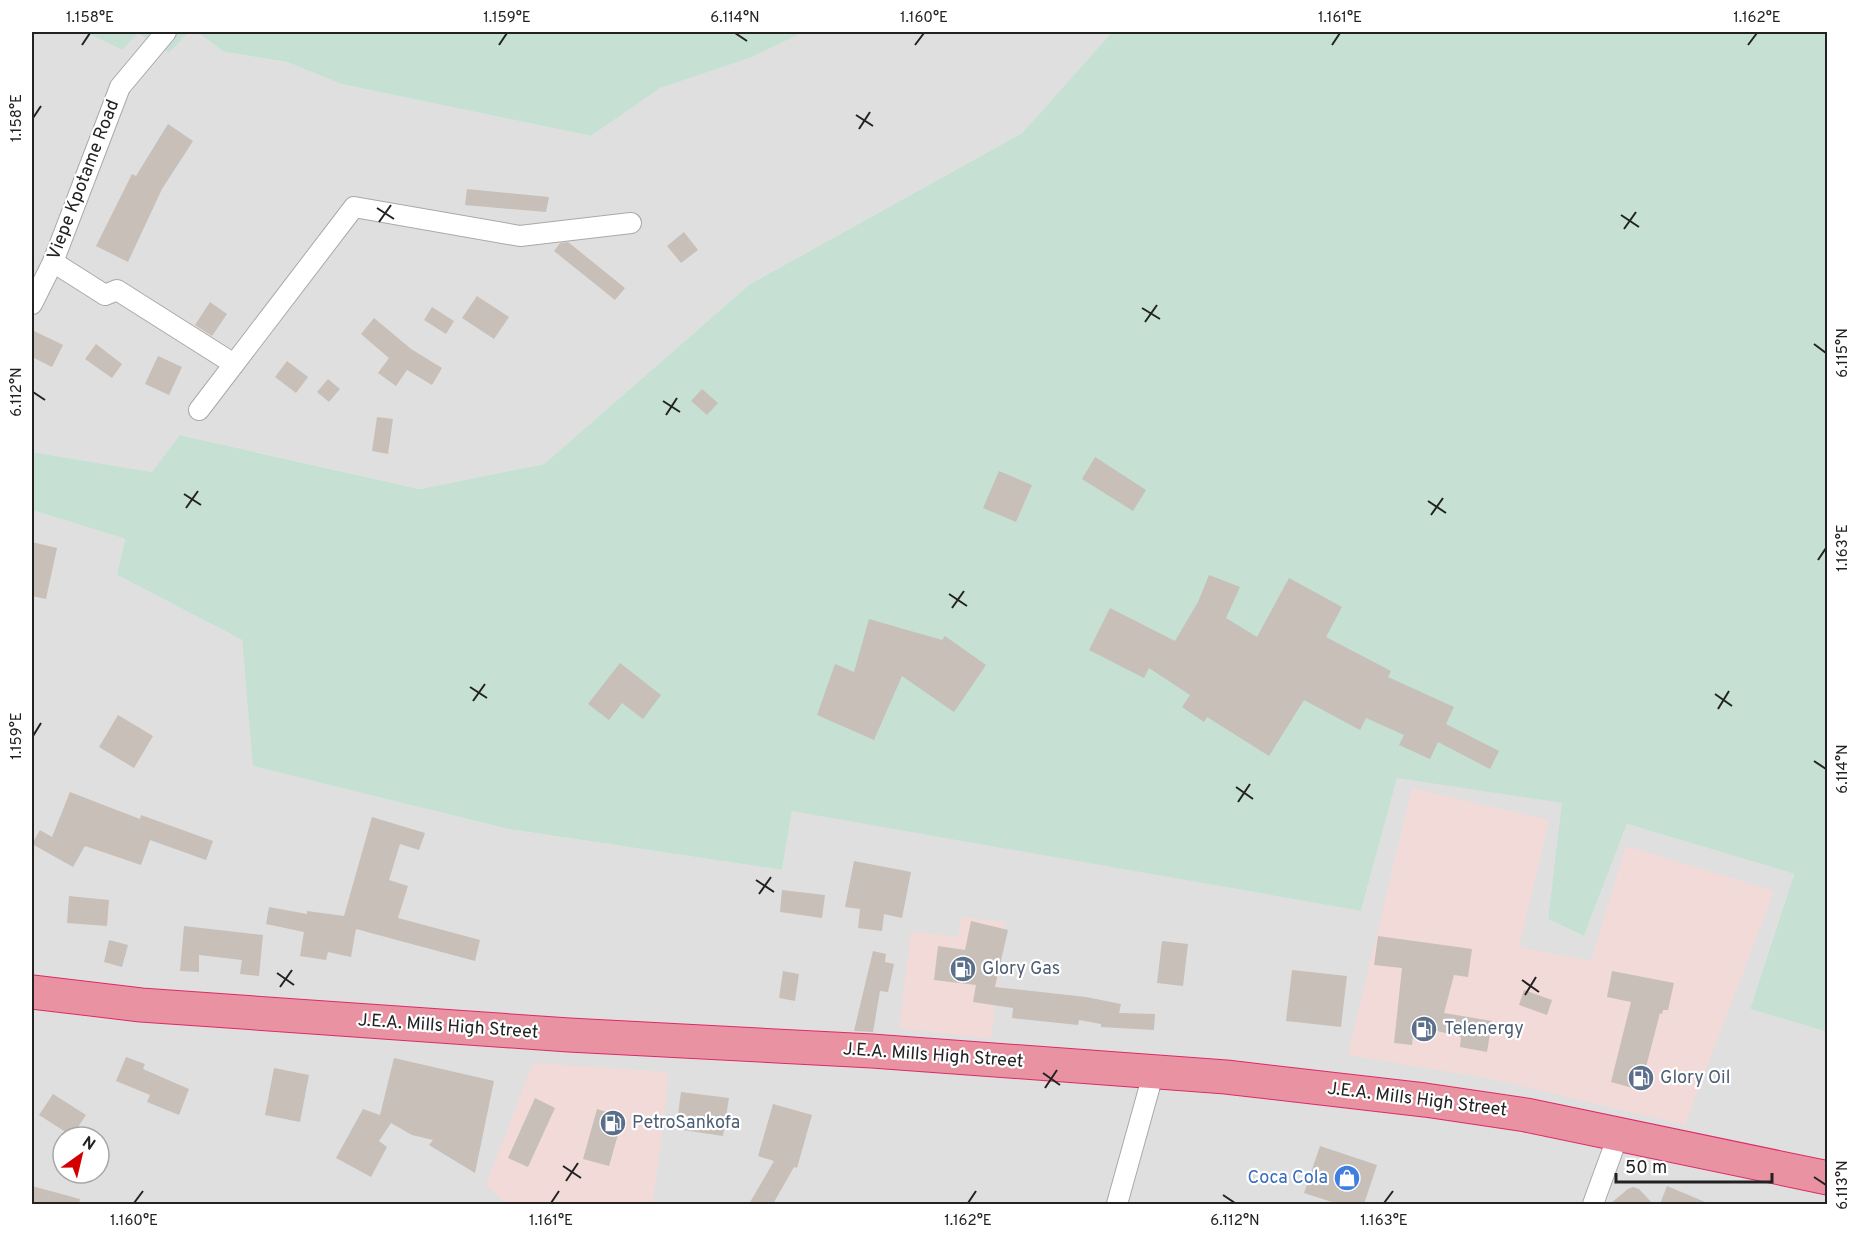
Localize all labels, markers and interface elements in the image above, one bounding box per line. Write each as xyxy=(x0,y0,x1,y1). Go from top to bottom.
text: 1.158°E xyxy=(66,9,114,28)
text: 1.159°E xyxy=(483,9,531,28)
text: 6.114°N xyxy=(710,9,760,28)
text: 1.160°E xyxy=(900,9,948,28)
text: 1.161°E xyxy=(1318,9,1362,28)
text: 1.162°E xyxy=(1733,9,1781,28)
text: 1.158°E xyxy=(8,94,27,142)
street label: Viepe Kpotame Road xyxy=(43,96,125,264)
text: 6.115°N xyxy=(1834,328,1853,378)
text: 6.112°N xyxy=(8,367,27,417)
text: 1.163°E xyxy=(1834,524,1853,572)
text: 1.159°E xyxy=(8,712,27,760)
text: 6.114°N xyxy=(1834,744,1853,794)
fuel station icon: Glory Gas xyxy=(948,954,978,984)
place label: Glory Gas xyxy=(982,958,1060,981)
street label: J.E.A. Mills High Street xyxy=(357,1009,539,1045)
fuel station icon: Telenergy xyxy=(1409,1014,1439,1044)
place label: Telenergy xyxy=(1444,1018,1524,1041)
street label: J.E.A. Mills High Street xyxy=(842,1038,1024,1074)
fuel station icon: Glory Oil xyxy=(1626,1063,1656,1093)
place label: Glory Oil xyxy=(1660,1067,1730,1090)
street label: J.E.A. Mills High Street xyxy=(1326,1078,1508,1122)
fuel station icon: PetroSankofa xyxy=(598,1108,628,1138)
place label: PetroSankofa xyxy=(632,1112,740,1135)
north arrow xyxy=(51,1125,111,1185)
text: N xyxy=(78,1133,99,1156)
scale bar xyxy=(1616,1146,1772,1184)
text: 50 m xyxy=(1625,1157,1667,1180)
text: 6.113°N xyxy=(1834,1160,1853,1210)
shop icon: Coca Cola xyxy=(1332,1163,1362,1193)
place label: Coca Cola xyxy=(1247,1167,1328,1190)
text: 1.160°E xyxy=(110,1212,158,1231)
text: 1.161°E xyxy=(529,1212,573,1231)
text: 1.162°E xyxy=(944,1212,992,1231)
text: 6.112°N xyxy=(1210,1212,1260,1231)
text: 1.163°E xyxy=(1360,1212,1408,1231)

